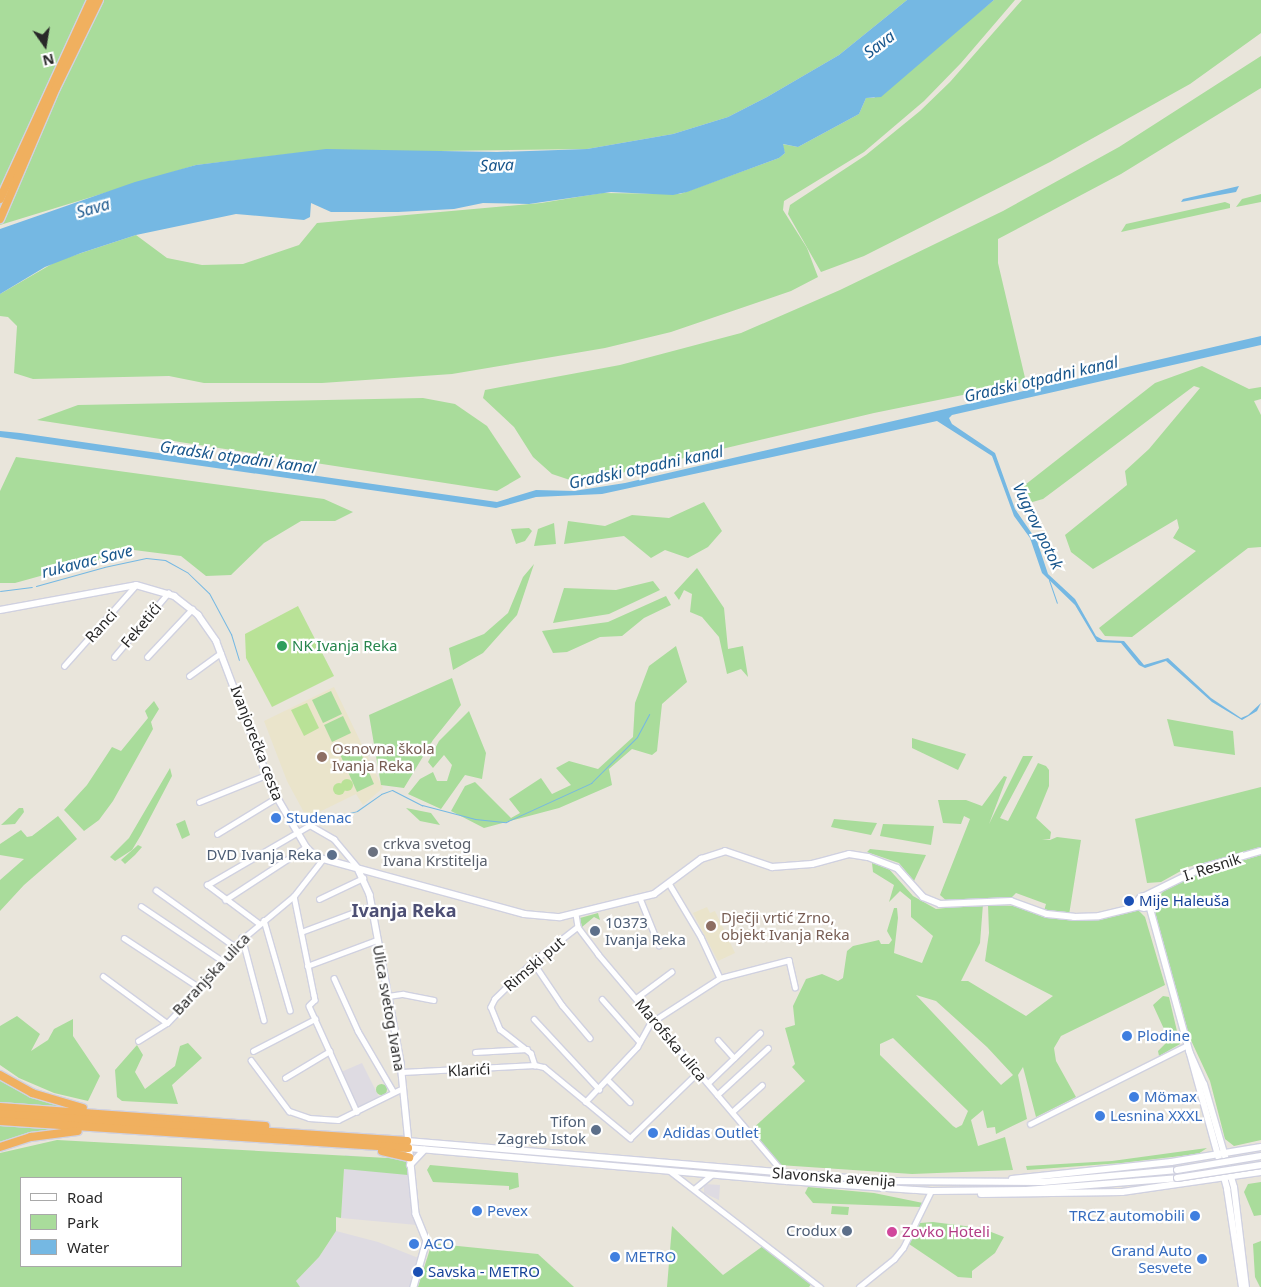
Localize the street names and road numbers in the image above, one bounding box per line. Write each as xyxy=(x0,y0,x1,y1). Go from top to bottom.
street label: Feketići xyxy=(117,599,165,651)
street label: Ranci xyxy=(81,606,121,646)
street label: Ivanjorečka cesta xyxy=(227,683,287,803)
street label: I. Resnik xyxy=(1181,849,1243,885)
street label: Baranjska ulica xyxy=(168,929,254,1019)
street label: Rimski put xyxy=(500,933,568,995)
street label: Ulica svetog Ivana xyxy=(369,943,409,1073)
street label: Marofska ulica xyxy=(631,995,711,1085)
street label: Klarići xyxy=(447,1060,491,1080)
street label: Slavonska avenija xyxy=(772,1164,896,1190)

